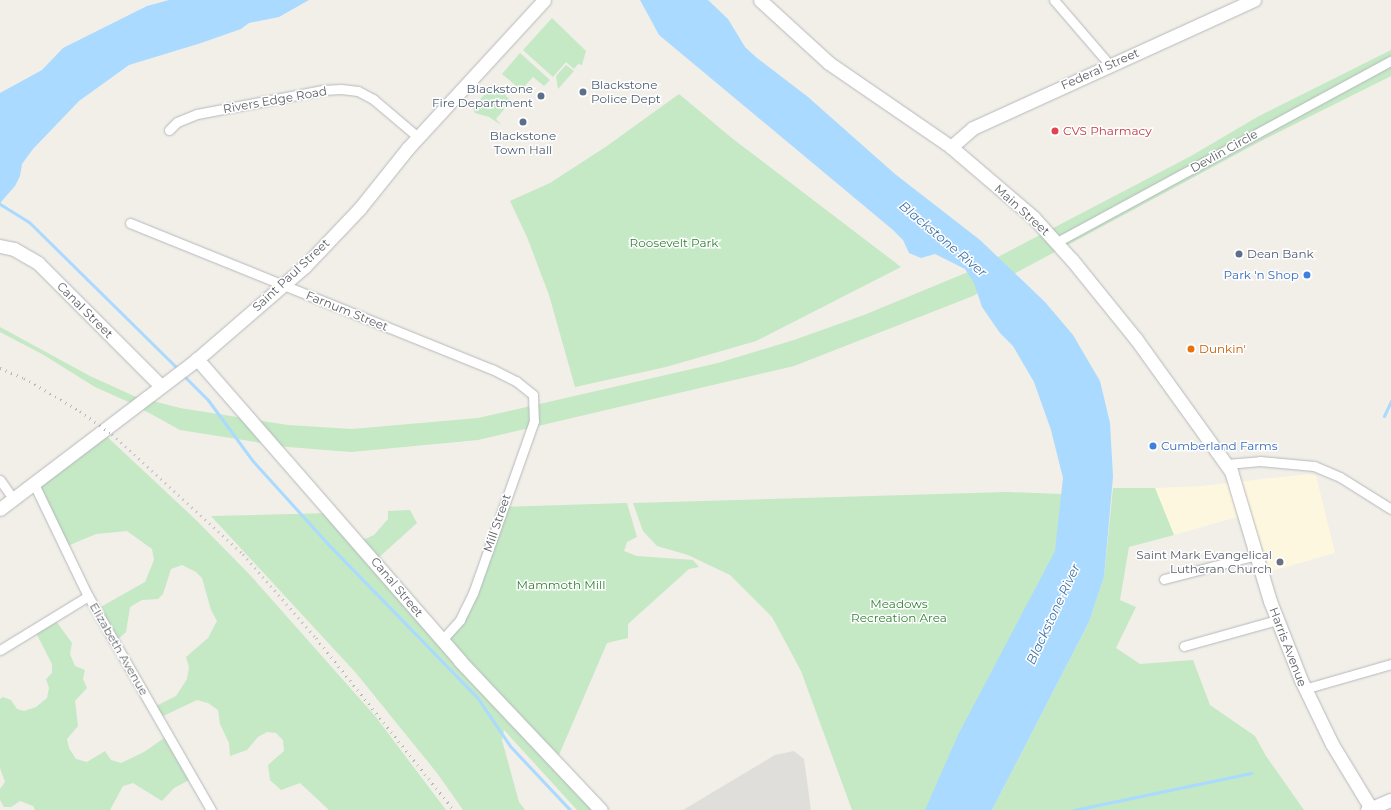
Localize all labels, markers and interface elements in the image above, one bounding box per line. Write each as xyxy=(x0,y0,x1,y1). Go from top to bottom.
street label: Federal Street xyxy=(1059,45,1141,93)
place label: Blackstone Police Dept xyxy=(591,78,661,106)
place label: Blackstone Fire Department xyxy=(432,82,533,110)
street label: Rivers Edge Road xyxy=(222,84,328,116)
marker: Blackstone Police Dept xyxy=(578,87,588,97)
marker: Blackstone Fire Department xyxy=(536,91,546,101)
marker: Blackstone Town Hall xyxy=(518,117,528,127)
place label: CVS Pharmacy xyxy=(1063,124,1152,138)
marker: CVS Pharmacy xyxy=(1050,126,1060,136)
street label: Devlin Circle xyxy=(1188,127,1260,175)
place label: Blackstone Town Hall xyxy=(490,129,556,157)
street label: Main Street xyxy=(991,181,1053,239)
water label: Blackstone River xyxy=(896,198,990,280)
street label: Saint Paul Street xyxy=(250,236,332,314)
park label: Roosevelt Park xyxy=(630,236,718,250)
place label: Dean Bank xyxy=(1247,247,1314,261)
marker: Dean Bank xyxy=(1234,249,1244,259)
place label: Park 'n Shop xyxy=(1224,268,1299,282)
marker: Park 'n Shop xyxy=(1302,270,1312,280)
street label: Canal Street xyxy=(54,279,116,341)
street label: Farnum Street xyxy=(304,288,390,334)
place label: Dunkin' xyxy=(1199,342,1246,356)
marker: Dunkin' xyxy=(1186,344,1196,354)
place label: Cumberland Farms xyxy=(1161,439,1278,453)
marker: Cumberland Farms xyxy=(1148,441,1158,451)
street label: Mill Street xyxy=(480,492,514,554)
place label: Saint Mark Evangelical Lutheran Church xyxy=(1136,548,1272,576)
street label: Canal Street xyxy=(368,554,426,620)
marker: Saint Mark Evangelical Lutheran Church xyxy=(1275,557,1285,567)
water label: Blackstone River xyxy=(1023,561,1083,667)
park label: Mammoth Mill xyxy=(517,578,605,592)
park label: Meadows Recreation Area xyxy=(851,597,947,625)
street label: Elizabeth Avenue xyxy=(87,600,151,698)
street label: Harris Avenue xyxy=(1266,605,1310,689)

